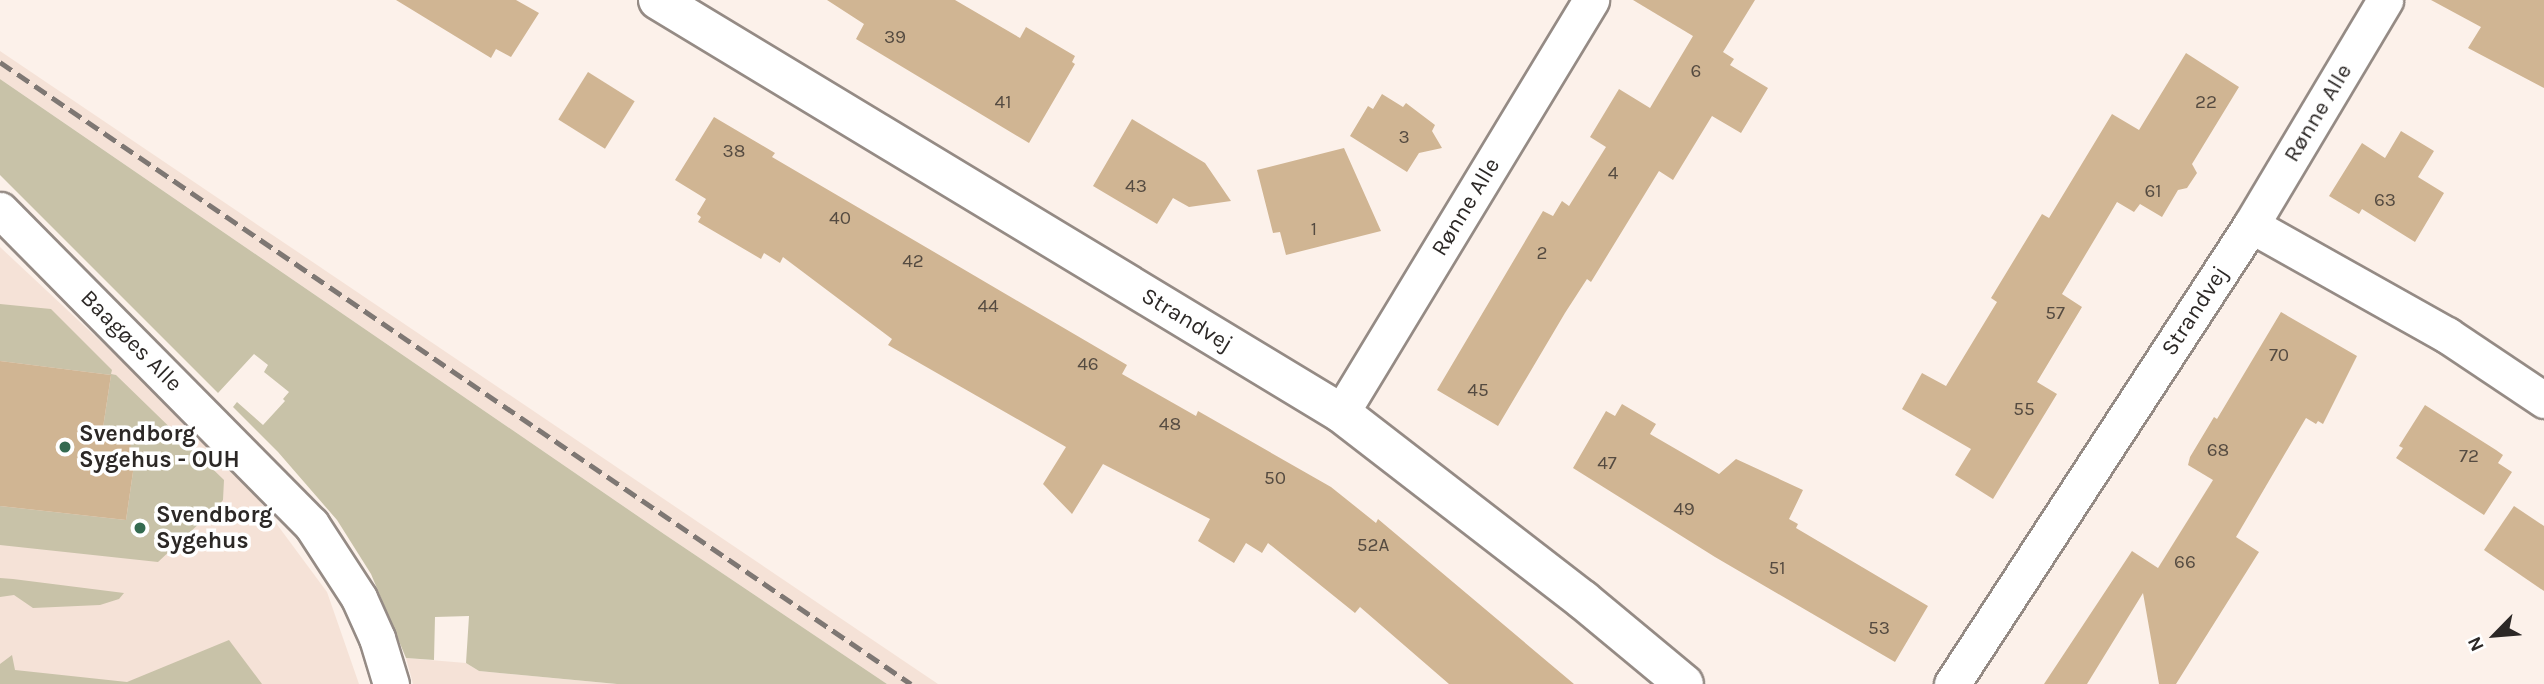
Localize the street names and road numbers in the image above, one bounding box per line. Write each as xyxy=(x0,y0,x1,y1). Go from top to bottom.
street label: Rønne Alle xyxy=(2278,59,2358,167)
street label: Rønne Alle xyxy=(1426,153,1506,261)
street label: Strandvej xyxy=(2156,261,2234,361)
street label: Strandvej xyxy=(1136,282,1238,358)
street label: Baagøes Alle xyxy=(74,284,188,398)

